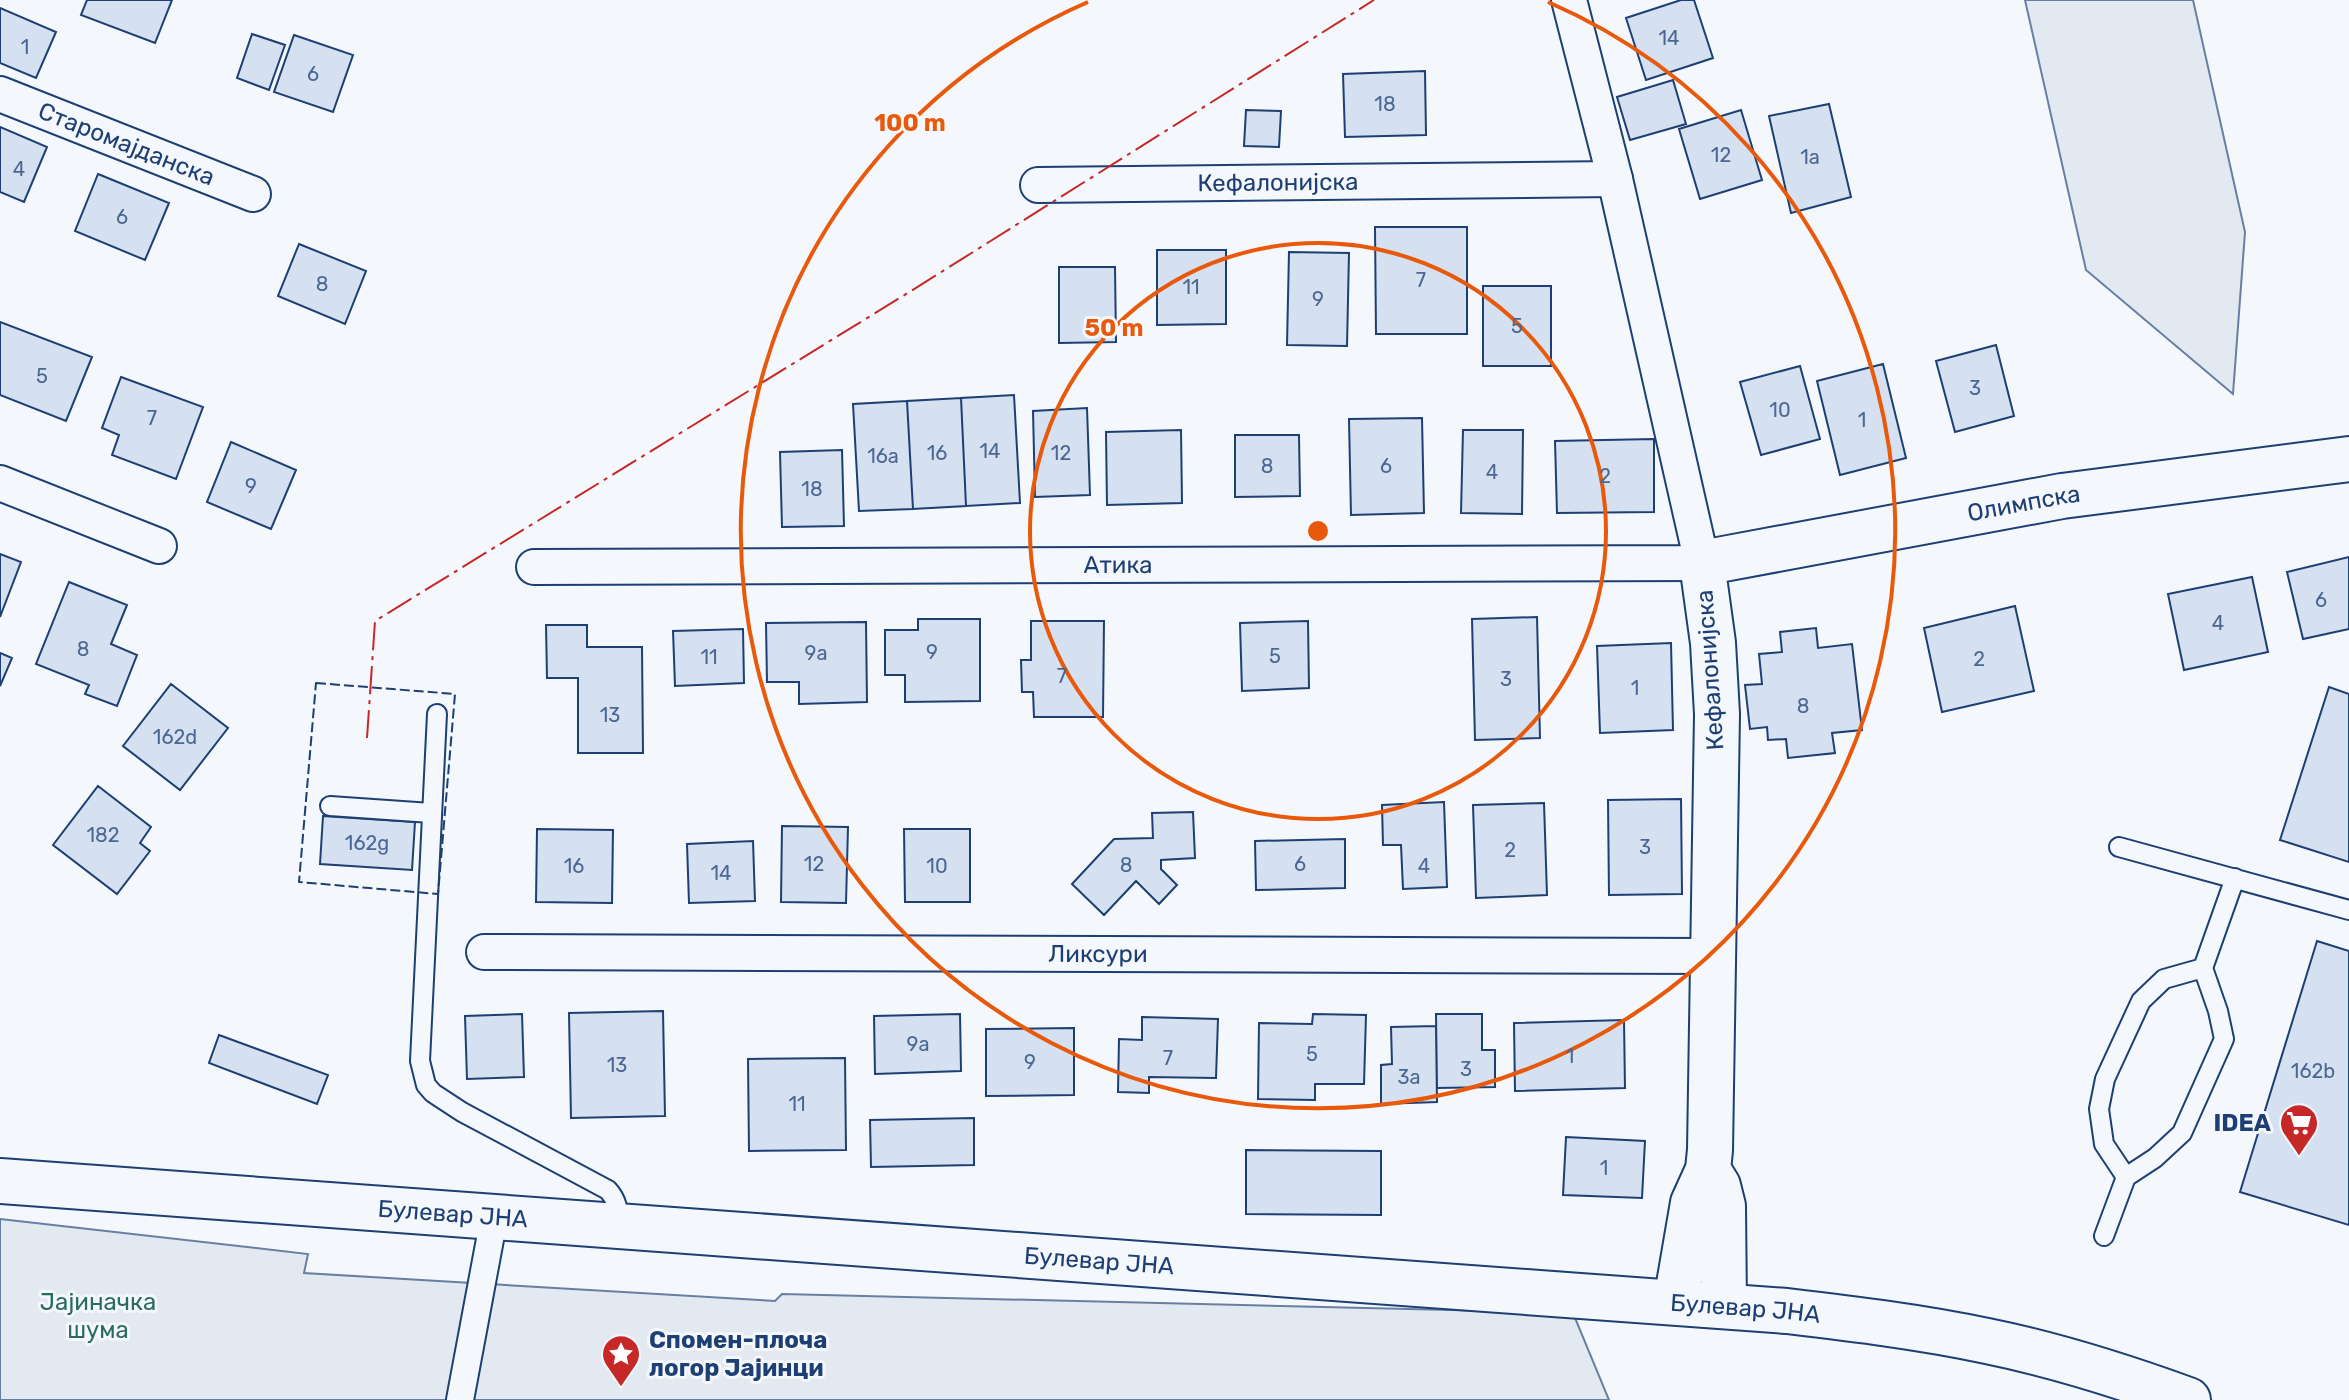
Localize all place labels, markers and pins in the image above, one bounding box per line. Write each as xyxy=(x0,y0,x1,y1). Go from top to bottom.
centre of rings xyxy=(1304,517,1332,545)
supermarket icon: IDEA xyxy=(2278,1102,2320,1157)
place label: IDEA xyxy=(2214,1109,2271,1137)
place label: Спомен-плоча логор Јајинци xyxy=(649,1326,828,1382)
place icon: Спомен-плоча логор Јајинци xyxy=(600,1333,642,1388)

